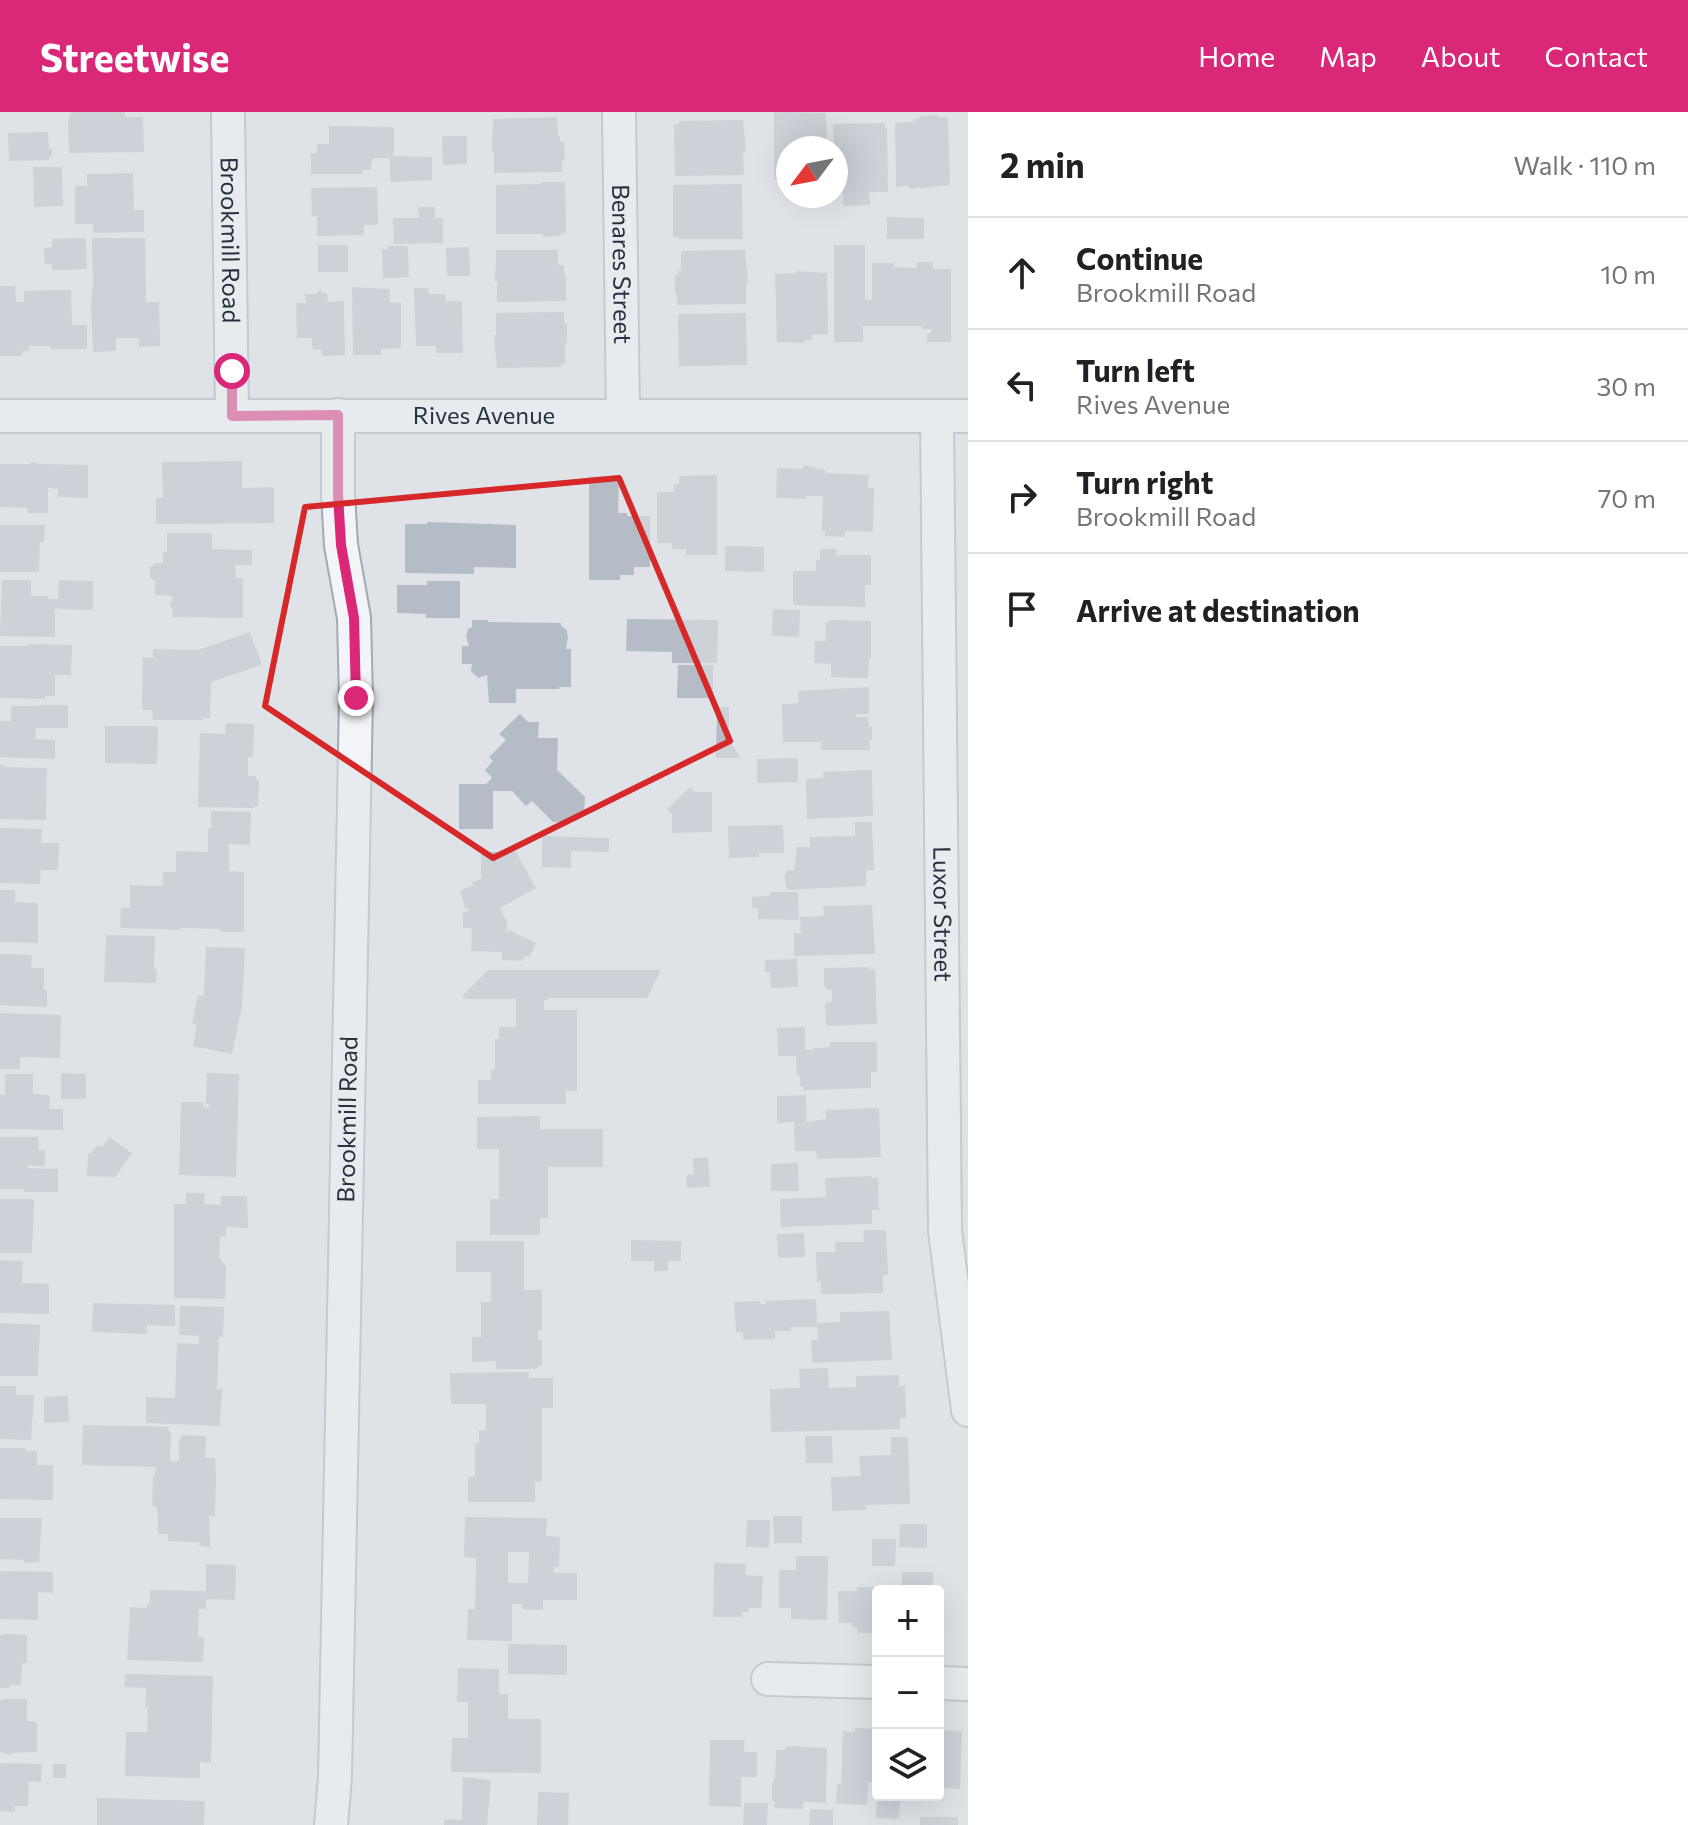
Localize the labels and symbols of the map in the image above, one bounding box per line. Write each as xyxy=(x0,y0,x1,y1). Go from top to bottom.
north arrow xyxy=(776,136,848,208)
street label: Brookmill Road xyxy=(216,157,247,323)
street label: Benares Street xyxy=(607,184,638,344)
route start xyxy=(214,353,250,389)
street label: Rives Avenue xyxy=(413,400,555,429)
route end xyxy=(338,680,374,716)
street label: Luxor Street xyxy=(928,846,959,982)
street label: Brookmill Road xyxy=(330,1036,362,1203)

